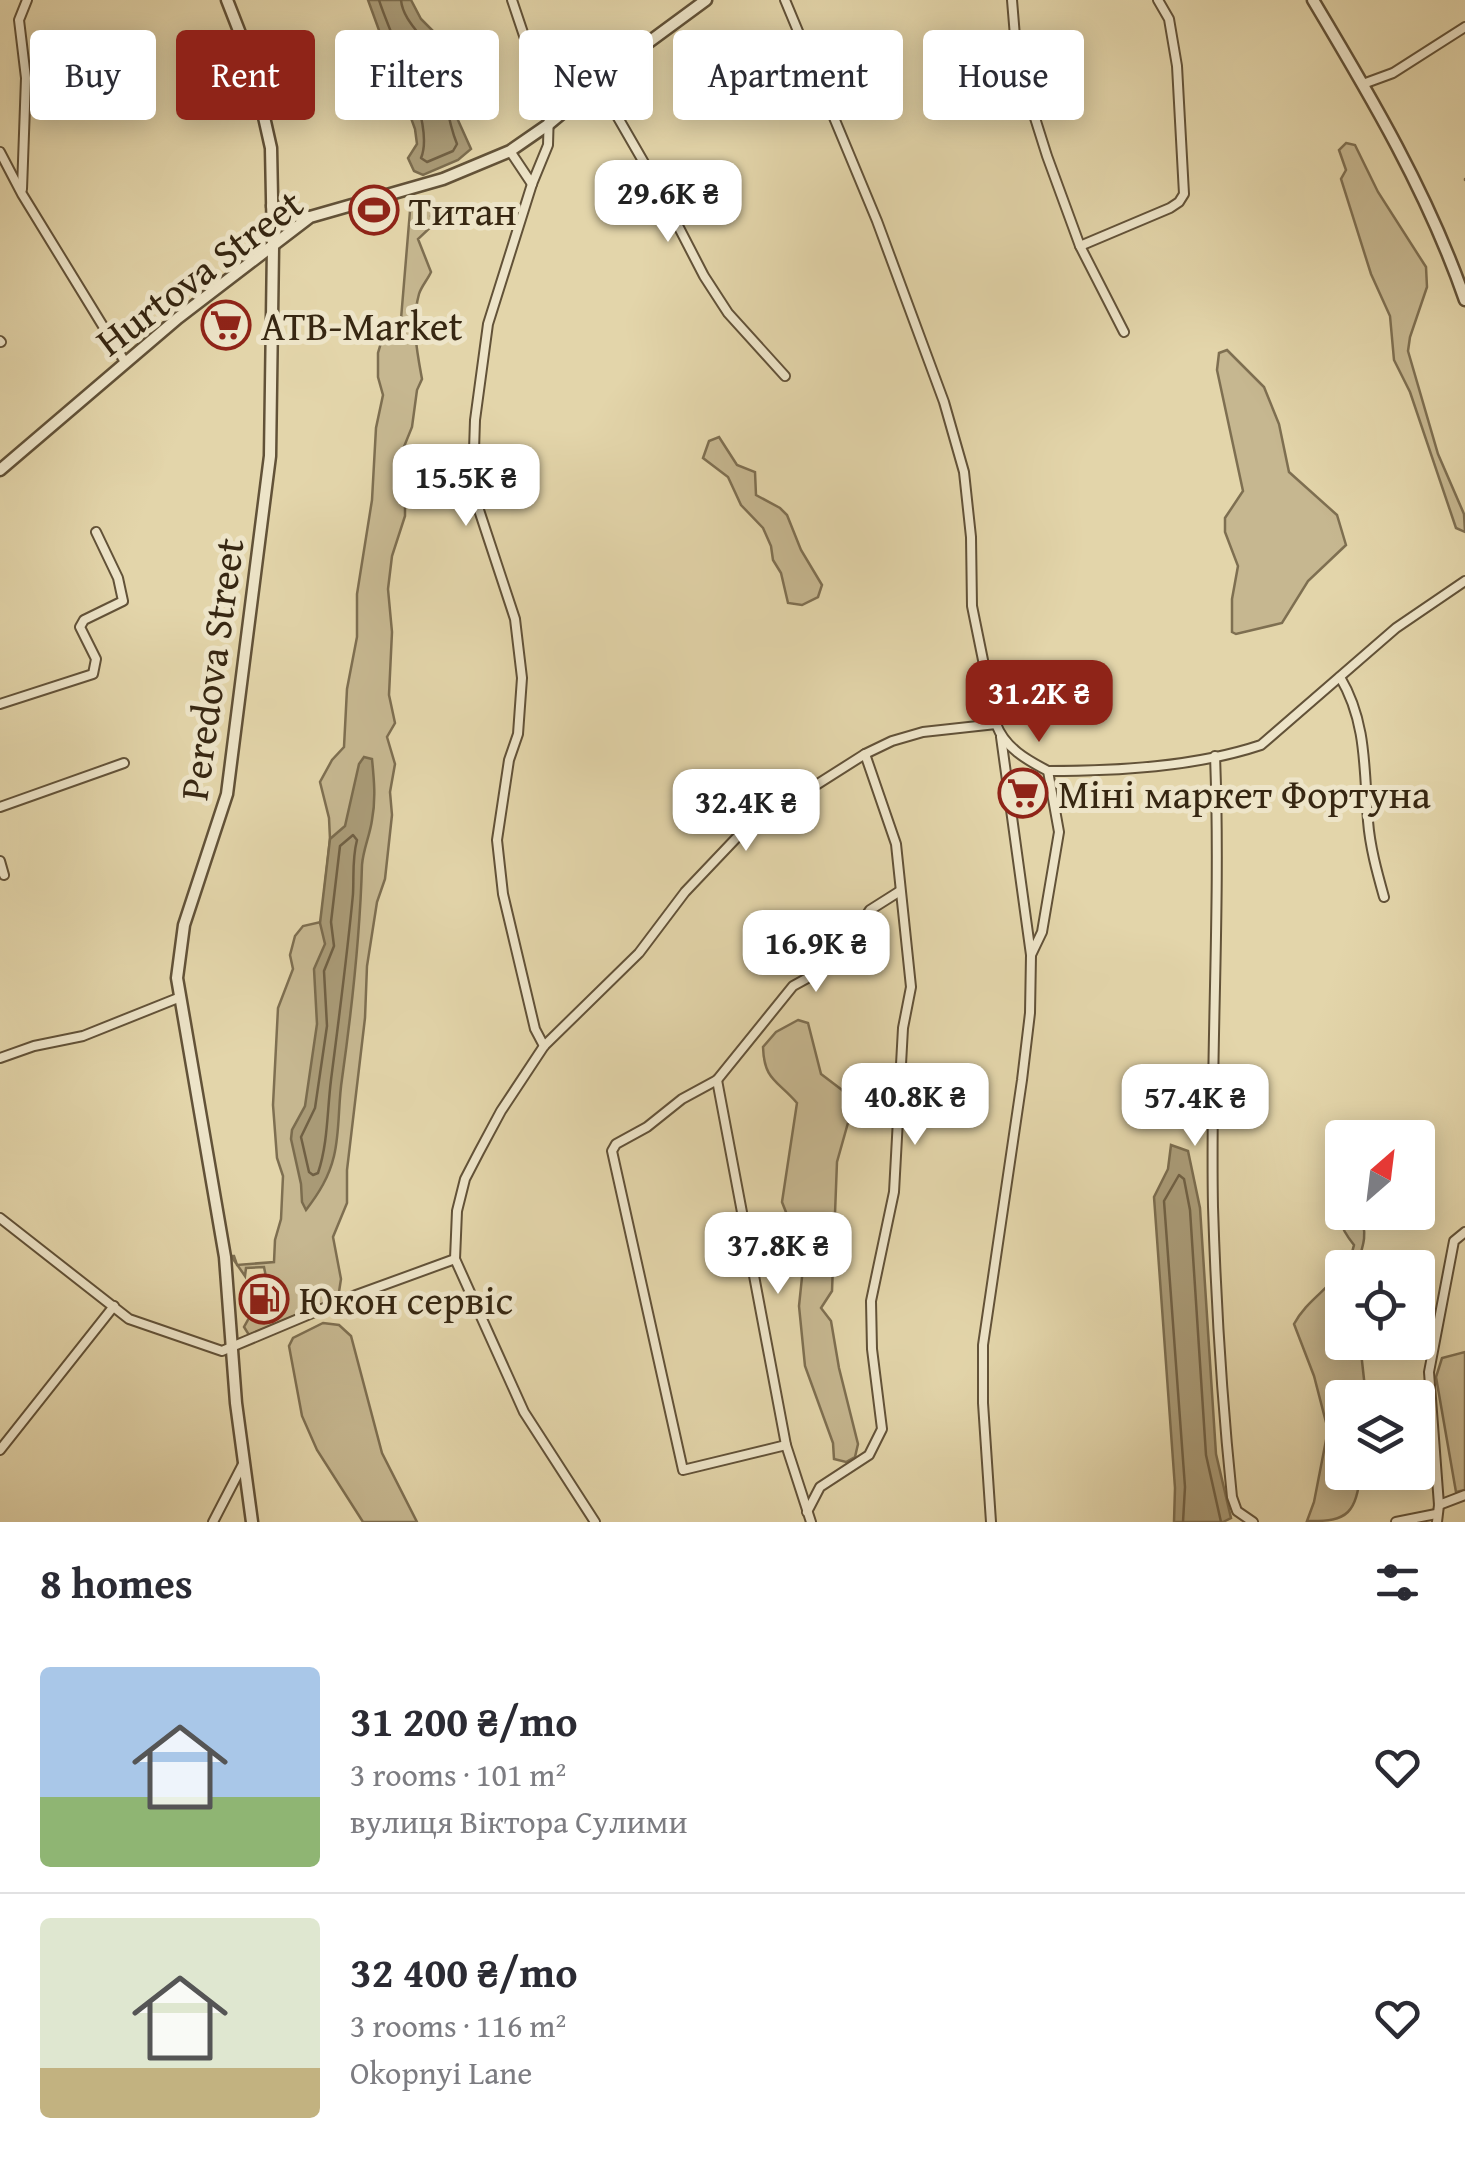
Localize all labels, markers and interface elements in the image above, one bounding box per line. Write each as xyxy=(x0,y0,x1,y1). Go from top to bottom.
chip: Buy xyxy=(30,30,156,120)
chip: Rent xyxy=(176,30,315,120)
chip: Filters xyxy=(335,30,499,120)
chip: New xyxy=(519,30,653,120)
chip: Apartment xyxy=(673,30,903,120)
chip: House xyxy=(923,30,1084,120)
pin: 29.6K ₴ xyxy=(576,160,760,245)
text: 29.6K ₴ xyxy=(617,169,719,216)
street label: Hurtova Street xyxy=(83,174,315,370)
place label: Титан xyxy=(409,181,517,240)
sports icon: Титан xyxy=(348,184,400,236)
place label: ATB-Market xyxy=(261,296,463,355)
supermarket icon: ATB-Market xyxy=(200,299,252,351)
pin: 15.5K ₴ xyxy=(374,444,558,529)
text: 15.5K ₴ xyxy=(415,453,517,500)
street label: Peredova Street xyxy=(163,534,259,804)
pin: 31.2K ₴ xyxy=(947,660,1131,745)
text: 31.2K ₴ xyxy=(988,669,1090,716)
place label: Міні маркет Фортуна xyxy=(1058,764,1431,823)
supermarket icon: Міні маркет Фортуна xyxy=(997,767,1049,819)
pin: 32.4K ₴ xyxy=(654,769,838,854)
text: 32.4K ₴ xyxy=(695,778,797,825)
pin: 16.9K ₴ xyxy=(724,910,908,995)
text: 16.9K ₴ xyxy=(765,919,867,966)
pin: 40.8K ₴ xyxy=(823,1063,1007,1148)
pin: 57.4K ₴ xyxy=(1103,1064,1287,1149)
text: 40.8K ₴ xyxy=(864,1072,966,1119)
text: 57.4K ₴ xyxy=(1144,1073,1246,1120)
north arrow xyxy=(1325,1120,1435,1230)
map controls xyxy=(1325,1120,1435,1490)
pin: 37.8K ₴ xyxy=(686,1212,870,1297)
text: 37.8K ₴ xyxy=(727,1221,829,1268)
button: locate xyxy=(1325,1250,1435,1360)
place label: Юкон сервіс xyxy=(299,1270,513,1329)
fuel station icon: Юкон сервіс xyxy=(238,1273,290,1325)
button: layers xyxy=(1325,1380,1435,1490)
text: 8 homes xyxy=(40,1552,193,1613)
icon: filters xyxy=(1370,1555,1425,1610)
text: 31 200 ₴/mo xyxy=(350,1690,578,1751)
icon: home xyxy=(120,1707,240,1827)
icon: heart xyxy=(1370,1740,1425,1795)
text: 3 rooms · 101 m² xyxy=(350,1751,566,1798)
text: вулиця Віктора Сулими xyxy=(350,1798,687,1845)
text: 32 400 ₴/mo xyxy=(350,1941,578,2002)
icon: home xyxy=(120,1958,240,2078)
icon: heart xyxy=(1370,1991,1425,2046)
text: 3 rooms · 116 m² xyxy=(350,2002,566,2049)
text: Okopnyi Lane xyxy=(350,2049,532,2096)

